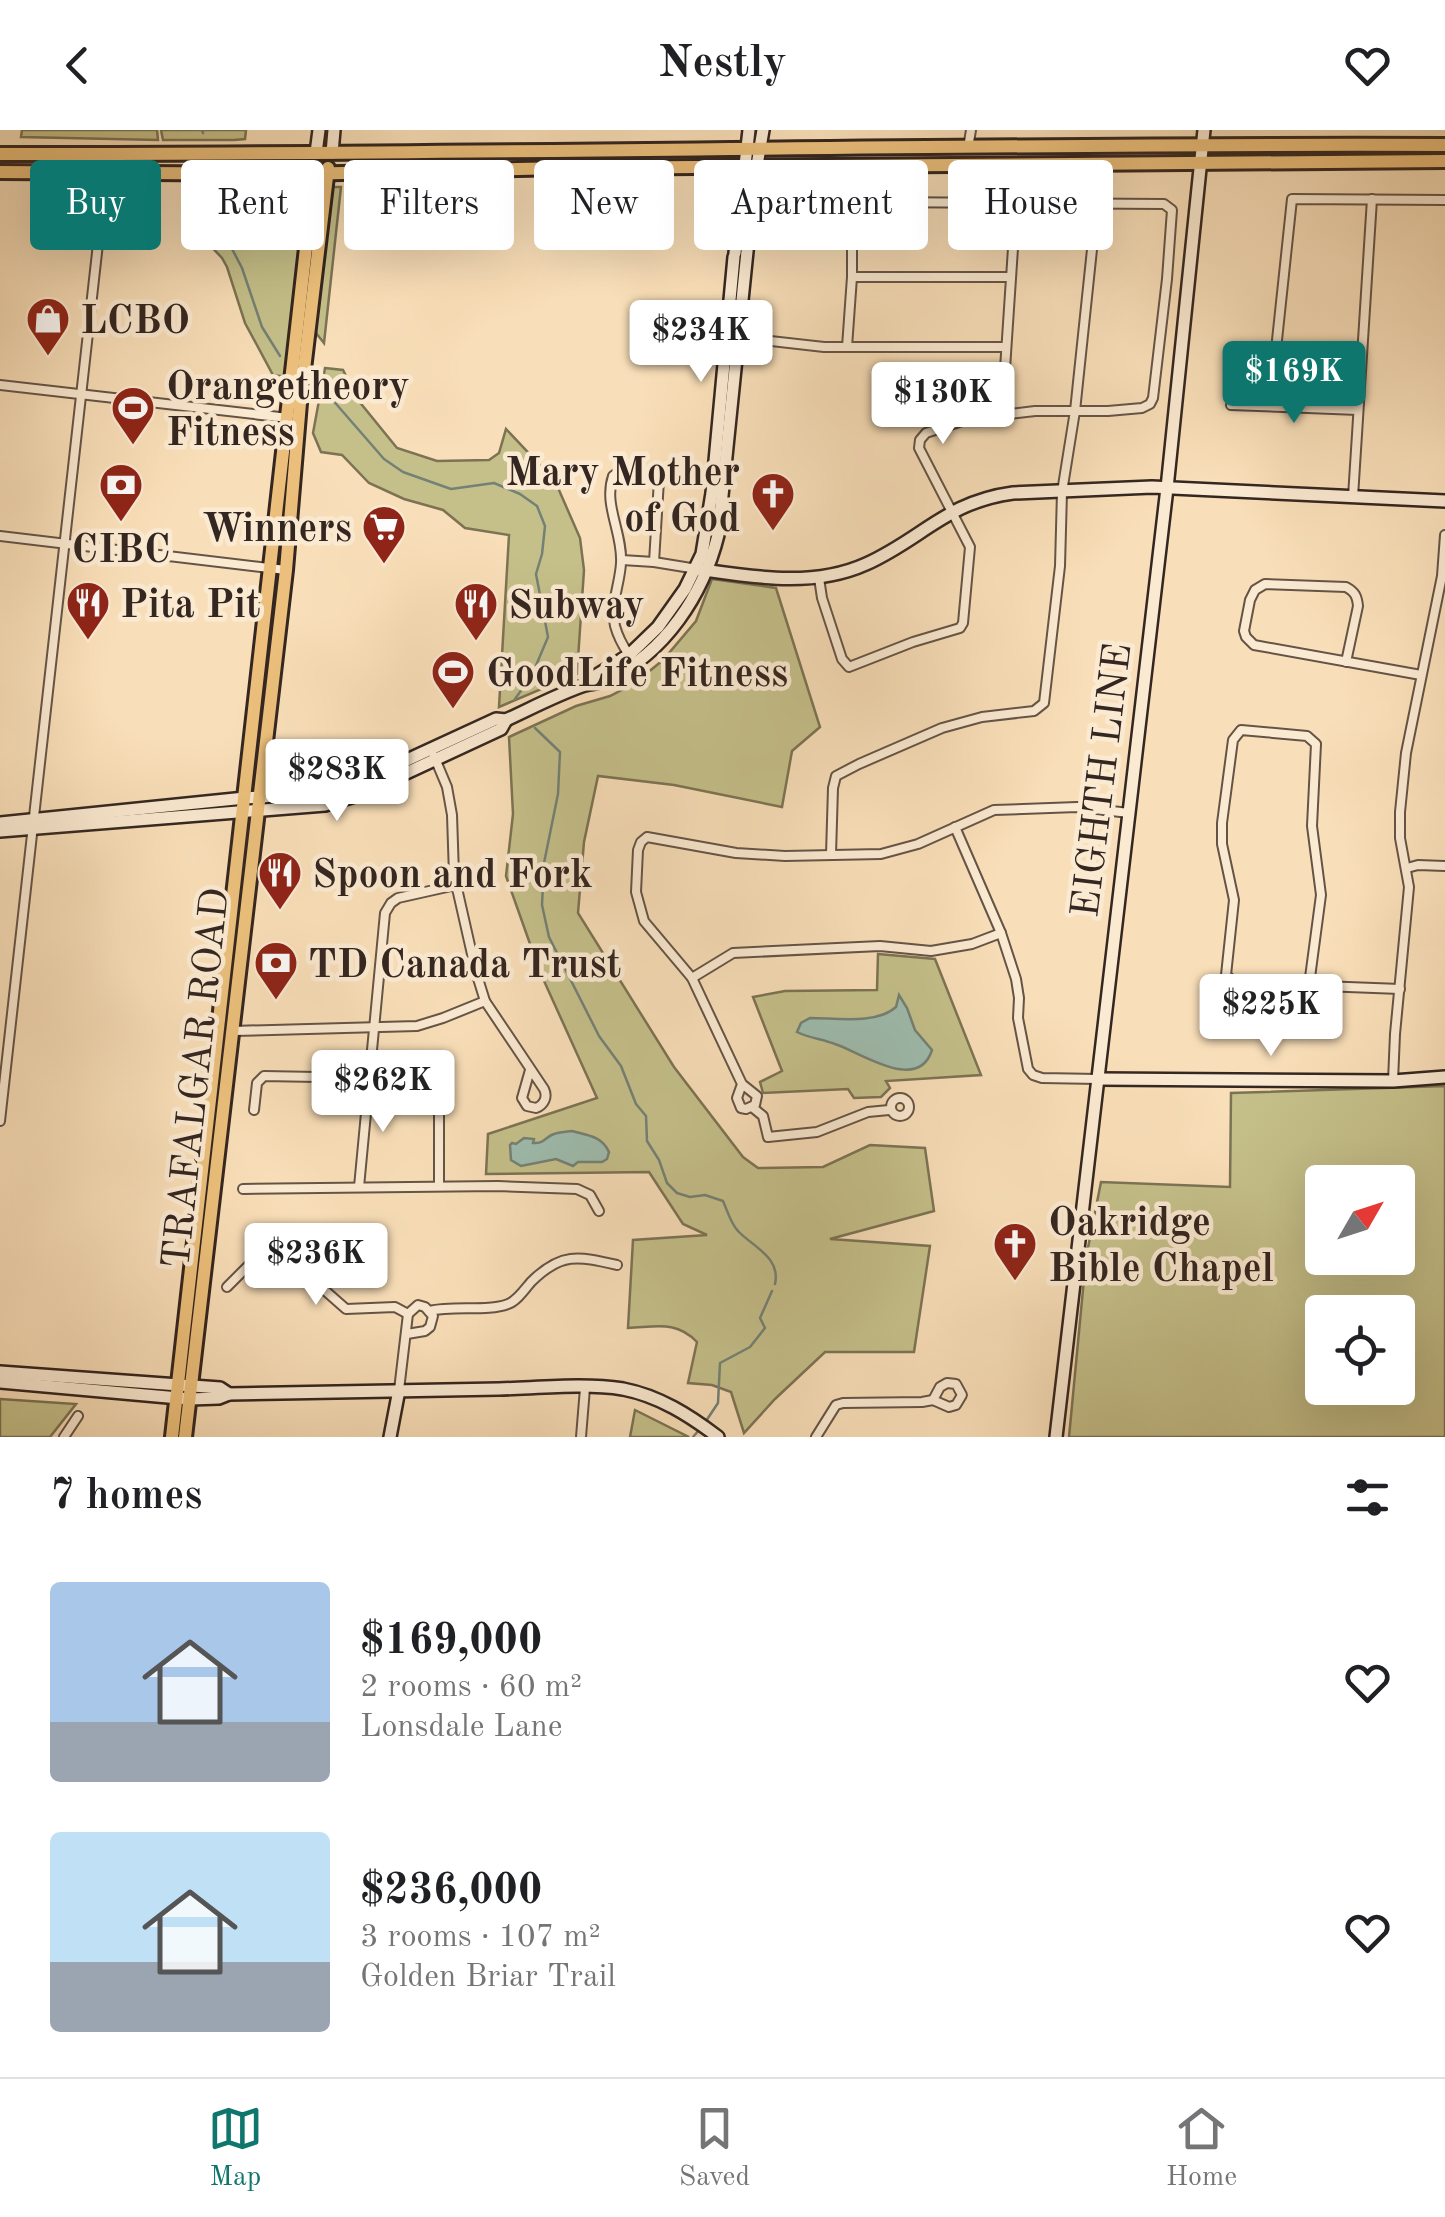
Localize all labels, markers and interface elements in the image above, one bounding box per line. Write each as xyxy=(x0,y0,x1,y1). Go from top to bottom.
icon: back xyxy=(50,38,105,93)
icon: heart xyxy=(1340,38,1395,93)
text: Nestly xyxy=(658,42,787,87)
chip: Buy xyxy=(30,160,161,250)
chip: Rent xyxy=(181,160,324,250)
chip: Filters xyxy=(344,160,514,250)
chip: New xyxy=(534,160,674,250)
chip: Apartment xyxy=(694,160,928,250)
chip: House xyxy=(948,160,1113,250)
shop icon: LCBO xyxy=(25,296,71,357)
pin: $234K xyxy=(631,300,771,385)
place label: LCBO xyxy=(80,303,190,343)
text: $234K xyxy=(652,316,750,348)
pin: $169K xyxy=(1224,341,1364,426)
text: $169K xyxy=(1245,357,1343,389)
pin: $130K xyxy=(873,362,1013,447)
place label: Orangetheory Fitness xyxy=(166,369,410,455)
text: $130K xyxy=(894,378,992,410)
sports icon: Orangetheory Fitness xyxy=(110,385,156,446)
place label: Mary Mother of God xyxy=(506,455,740,541)
bank icon: CIBC xyxy=(98,462,144,523)
church icon: Mary Mother of God xyxy=(750,471,796,532)
supermarket icon: Winners xyxy=(361,504,407,565)
place label: Winners xyxy=(202,511,352,551)
place label: CIBC xyxy=(72,532,170,572)
restaurant icon: Pita Pit xyxy=(65,580,111,641)
restaurant icon: Subway xyxy=(453,581,499,642)
place label: Pita Pit xyxy=(120,587,260,627)
place label: Subway xyxy=(508,588,645,628)
street label: EIGHTH LINE xyxy=(1067,641,1141,920)
sports icon: GoodLife Fitness xyxy=(430,649,476,710)
place label: GoodLife Fitness xyxy=(486,656,788,696)
pin: $283K xyxy=(267,739,407,824)
text: $283K xyxy=(288,755,386,787)
restaurant icon: Spoon and Fork xyxy=(257,850,303,911)
place label: Spoon and Fork xyxy=(312,857,593,897)
street label: TRAFALGAR ROAD xyxy=(158,886,238,1271)
bank icon: TD Canada Trust xyxy=(253,940,299,1001)
place label: TD Canada Trust xyxy=(308,947,621,987)
pin: $225K xyxy=(1201,974,1341,1059)
text: $225K xyxy=(1222,990,1320,1022)
pin: $262K xyxy=(313,1050,453,1135)
text: $262K xyxy=(334,1066,432,1098)
north arrow xyxy=(1305,1165,1415,1275)
map controls xyxy=(1305,1165,1415,1405)
place label: Oakridge Bible Chapel xyxy=(1048,1205,1274,1291)
church icon: Oakridge Bible Chapel xyxy=(992,1221,1038,1282)
pin: $236K xyxy=(246,1223,386,1308)
text: $236K xyxy=(267,1239,365,1271)
button: locate xyxy=(1305,1295,1415,1405)
icon: filters xyxy=(1340,1470,1395,1525)
text: 7 homes xyxy=(50,1476,202,1518)
text: $169,000 xyxy=(360,1621,542,1663)
icon: home xyxy=(130,1622,250,1742)
icon: heart xyxy=(1340,1655,1395,1710)
text: 2 rooms · 60 m² xyxy=(360,1672,582,1704)
text: Lonsdale Lane xyxy=(360,1712,563,1744)
text: $236,000 xyxy=(360,1871,542,1913)
icon: home xyxy=(130,1872,250,1992)
icon: heart xyxy=(1340,1905,1395,1960)
text: 3 rooms · 107 m² xyxy=(360,1922,601,1954)
text: Golden Briar Trail xyxy=(360,1962,616,1994)
tab: Map xyxy=(208,2101,263,2196)
tab: Saved xyxy=(679,2101,750,2196)
tab: Home xyxy=(1166,2101,1237,2196)

